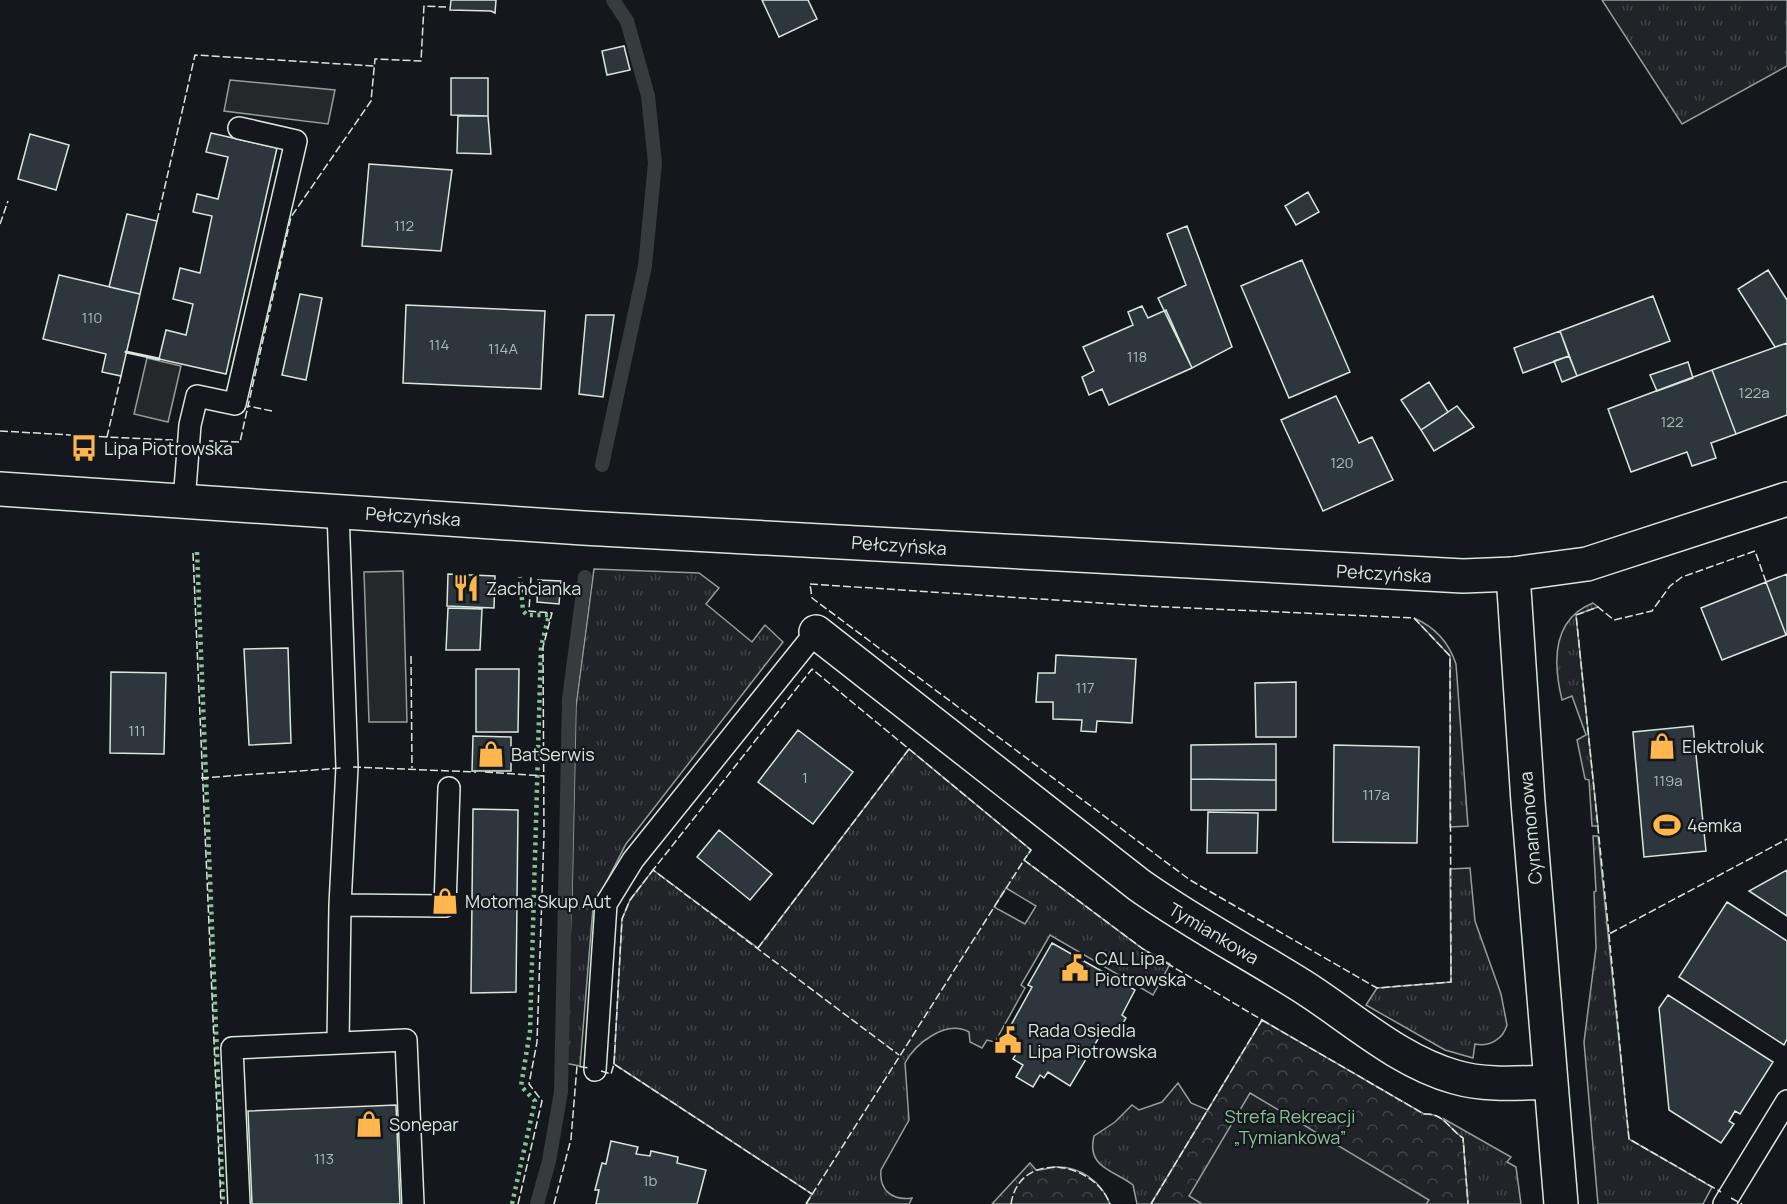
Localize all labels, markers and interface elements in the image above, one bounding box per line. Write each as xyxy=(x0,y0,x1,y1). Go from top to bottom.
house number: 112 xyxy=(394,215,414,236)
house number: 110 xyxy=(82,307,102,328)
house number: 114 xyxy=(429,334,449,355)
house number: 114A xyxy=(488,338,519,359)
house number: 118 xyxy=(1127,346,1147,367)
house number: 122a xyxy=(1738,382,1770,403)
house number: 122 xyxy=(1661,411,1683,432)
bus stop icon: Lipa Piotrowska xyxy=(69,433,99,463)
place label: Lipa Piotrowska xyxy=(104,436,233,460)
house number: 120 xyxy=(1330,452,1354,473)
street label: Pełczyńska xyxy=(365,501,461,531)
street label: Pełczyńska xyxy=(851,530,947,560)
street label: Pełczyńska xyxy=(1336,559,1432,587)
restaurant icon: Zachcianka xyxy=(451,573,481,603)
place label: Zachcianka xyxy=(486,576,581,600)
house number: 117 xyxy=(1075,677,1095,698)
house number: 111 xyxy=(128,720,146,741)
shop icon: Elektroluk xyxy=(1647,731,1677,761)
place label: Elektroluk xyxy=(1682,734,1765,758)
shop icon: BatSerwis xyxy=(476,739,506,769)
place label: BatSerwis xyxy=(511,742,595,766)
house number: 1 xyxy=(802,767,808,788)
house number: 119a xyxy=(1653,770,1683,791)
street label: Cynamonowa xyxy=(1513,771,1547,885)
house number: 117a xyxy=(1362,784,1390,805)
sports icon: 4emka xyxy=(1652,810,1682,840)
place label: 4emka xyxy=(1687,813,1742,837)
shop icon: Motoma Skup Aut xyxy=(430,886,460,916)
place label: Motoma Skup Aut xyxy=(465,889,611,913)
street label: Tymiankowa xyxy=(1164,897,1264,969)
place label: CAL Lipa Piotrowska xyxy=(1095,946,1186,991)
public building icon: CAL Lipa Piotrowska xyxy=(1060,953,1090,983)
place label: Rada Osiedla Lipa Piotrowska xyxy=(1028,1018,1157,1063)
public building icon: Rada Osiedla Lipa Piotrowska xyxy=(993,1025,1023,1055)
park label: Strefa Rekreacji „Tymiankowa” xyxy=(1225,1104,1355,1149)
shop icon: Sonepar xyxy=(354,1109,384,1139)
place label: Sonepar xyxy=(389,1112,459,1136)
house number: 113 xyxy=(314,1148,334,1169)
house number: 1b xyxy=(643,1170,657,1191)

